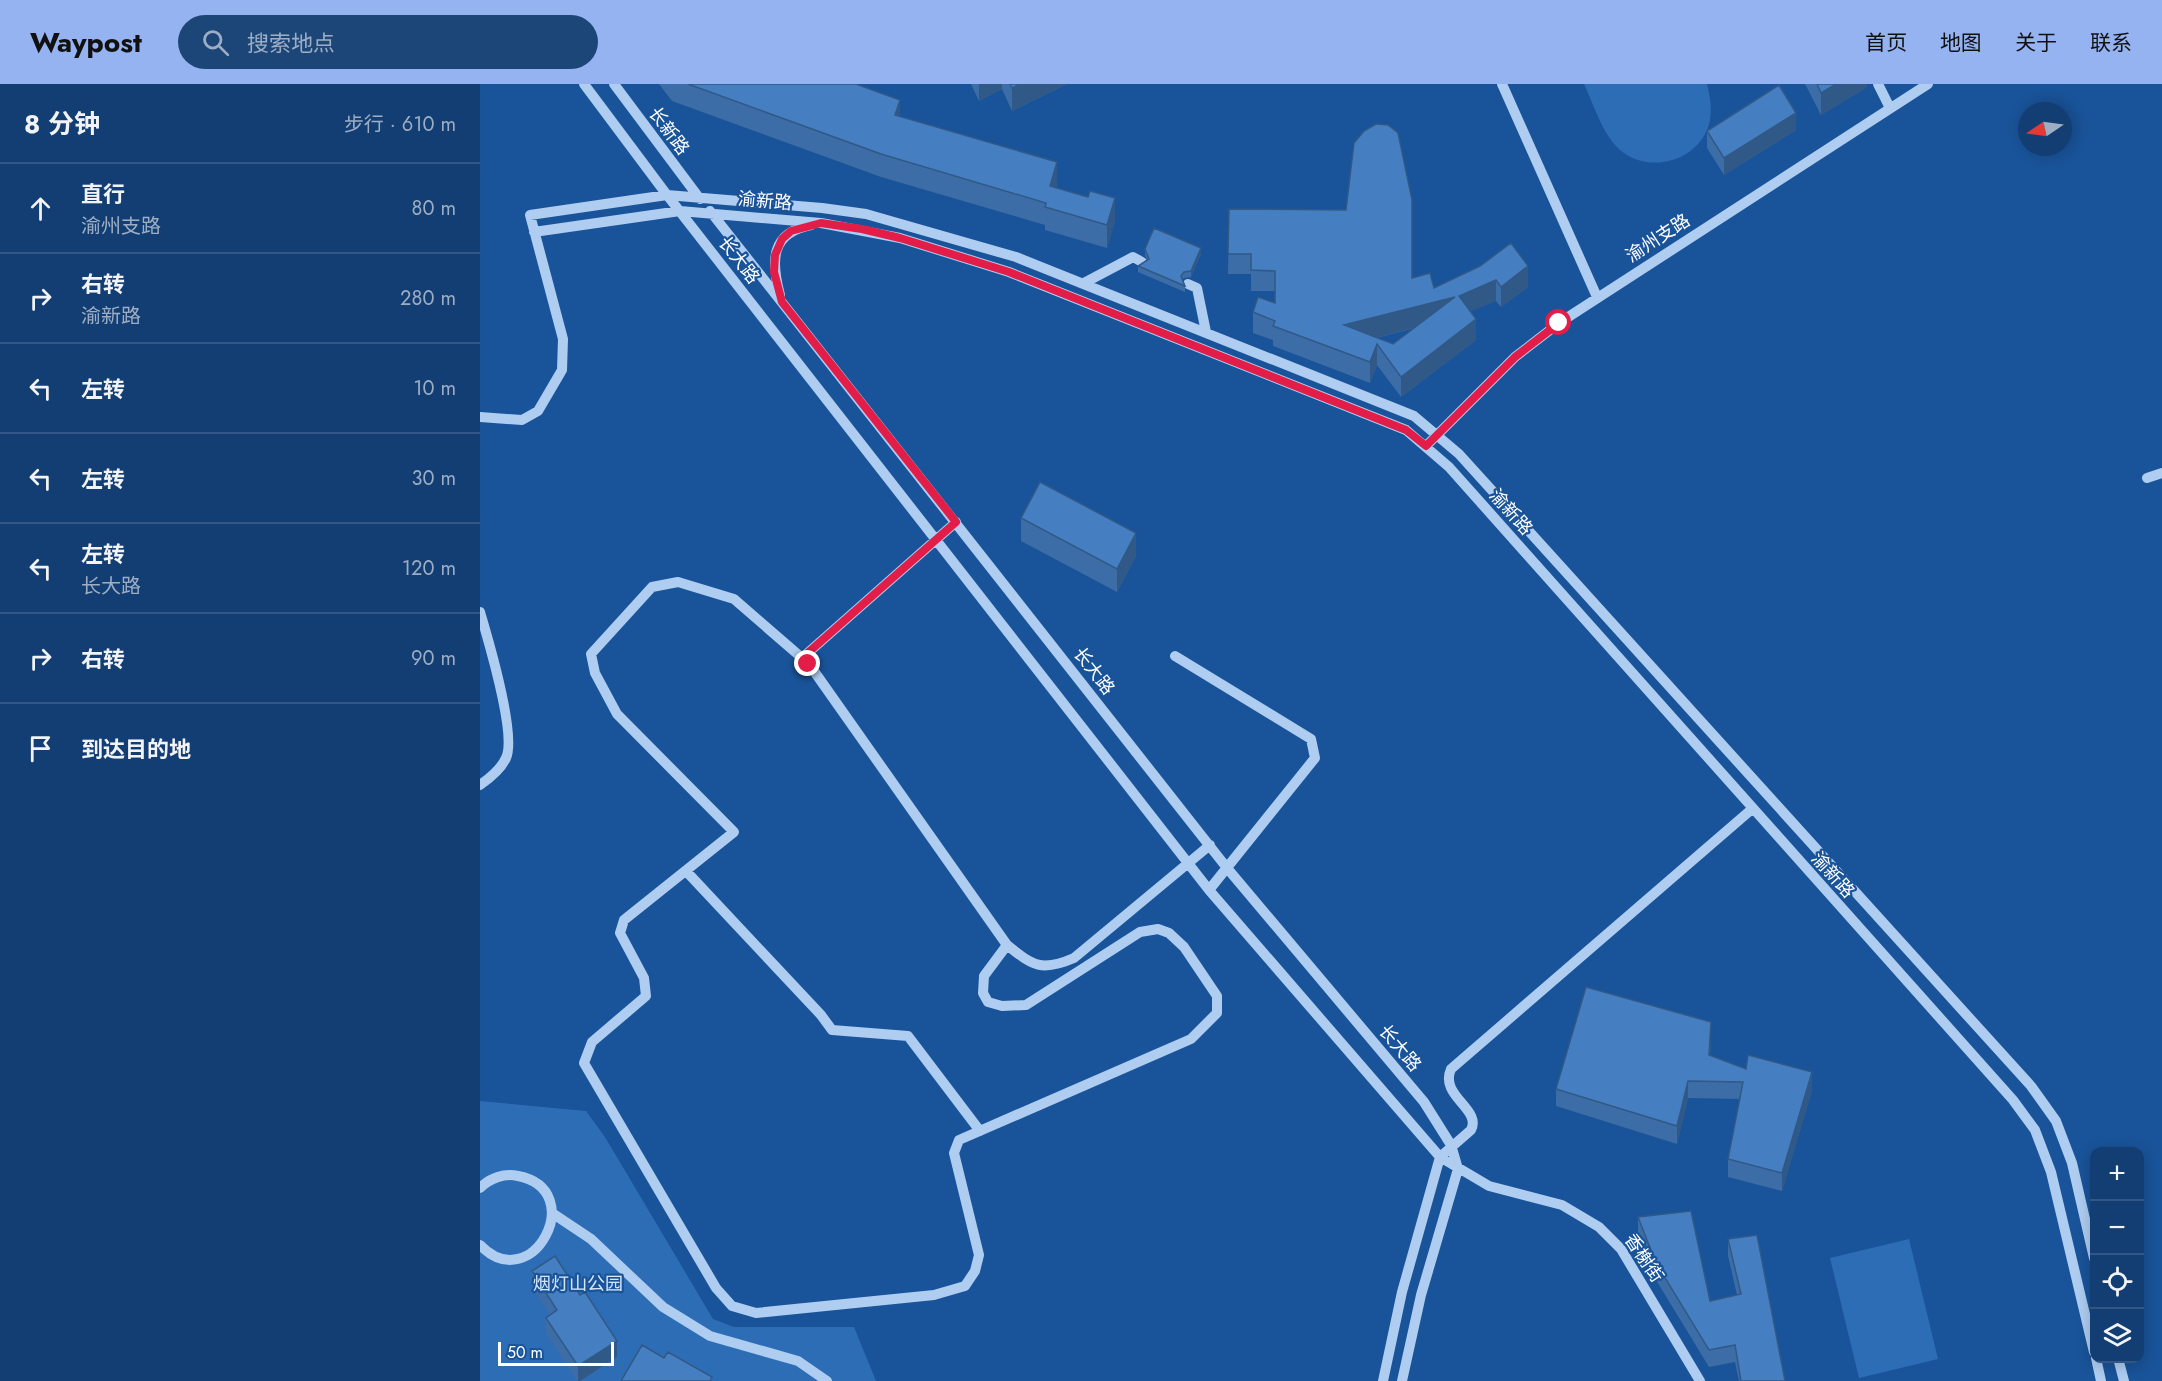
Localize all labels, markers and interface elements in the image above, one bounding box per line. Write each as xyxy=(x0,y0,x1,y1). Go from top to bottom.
search box xyxy=(178,15,598,69)
text: Waypost xyxy=(30,22,142,63)
icon: search xyxy=(199,26,232,59)
text: 搜索地点 xyxy=(247,27,335,59)
text: 首页 xyxy=(1865,28,1907,58)
text: 地图 xyxy=(1940,28,1982,58)
text: 关于 xyxy=(2015,28,2057,58)
text: 联系 xyxy=(2090,28,2132,58)
street label: 长新路 xyxy=(642,102,696,160)
north arrow xyxy=(2018,102,2072,156)
text: 8 分钟 xyxy=(24,105,100,143)
text: 步行 · 610 m xyxy=(344,110,456,139)
text: 直行 xyxy=(81,178,125,210)
street label: 渝新路 xyxy=(737,186,793,216)
icon: ahead xyxy=(24,192,57,225)
text: 80 m xyxy=(411,194,456,223)
street label: 渝州支路 xyxy=(1621,207,1695,269)
text: 渝州支路 xyxy=(81,212,161,241)
street label: 长大路 xyxy=(712,231,766,289)
text: 右转 xyxy=(81,268,125,300)
icon: right xyxy=(24,282,57,315)
text: 280 m xyxy=(400,284,456,313)
text: 渝新路 xyxy=(81,302,141,331)
route start xyxy=(1545,309,1571,335)
icon: left xyxy=(24,372,57,405)
text: 左转 xyxy=(81,373,125,405)
text: 10 m xyxy=(413,374,456,403)
icon: left xyxy=(24,462,57,495)
text: 左转 xyxy=(81,463,125,495)
text: 30 m xyxy=(411,464,456,493)
street label: 渝新路 xyxy=(1483,483,1539,541)
text: 左转 xyxy=(81,538,125,570)
icon: left xyxy=(24,552,57,585)
text: 120 m xyxy=(402,554,456,583)
text: 长大路 xyxy=(81,572,141,601)
icon: right xyxy=(24,642,57,675)
street label: 长大路 xyxy=(1067,642,1121,700)
text: 右转 xyxy=(81,643,125,675)
text: 90 m xyxy=(411,644,456,673)
route end xyxy=(794,650,820,676)
icon: arrive xyxy=(24,732,57,765)
text: 到达目的地 xyxy=(81,733,191,765)
street label: 渝新路 xyxy=(1805,846,1861,904)
street label: 长大路 xyxy=(1373,1019,1427,1077)
map controls xyxy=(2090,1147,2144,1363)
button: + xyxy=(2090,1147,2144,1201)
button: − xyxy=(2090,1201,2144,1255)
street label: 香榭街 xyxy=(1618,1228,1670,1288)
button: locate xyxy=(2090,1255,2144,1309)
park label: 烟灯山公园 xyxy=(533,1271,623,1297)
button: layers xyxy=(2090,1309,2144,1363)
scale bar xyxy=(498,1339,614,1366)
text: 50 m xyxy=(507,1341,543,1364)

